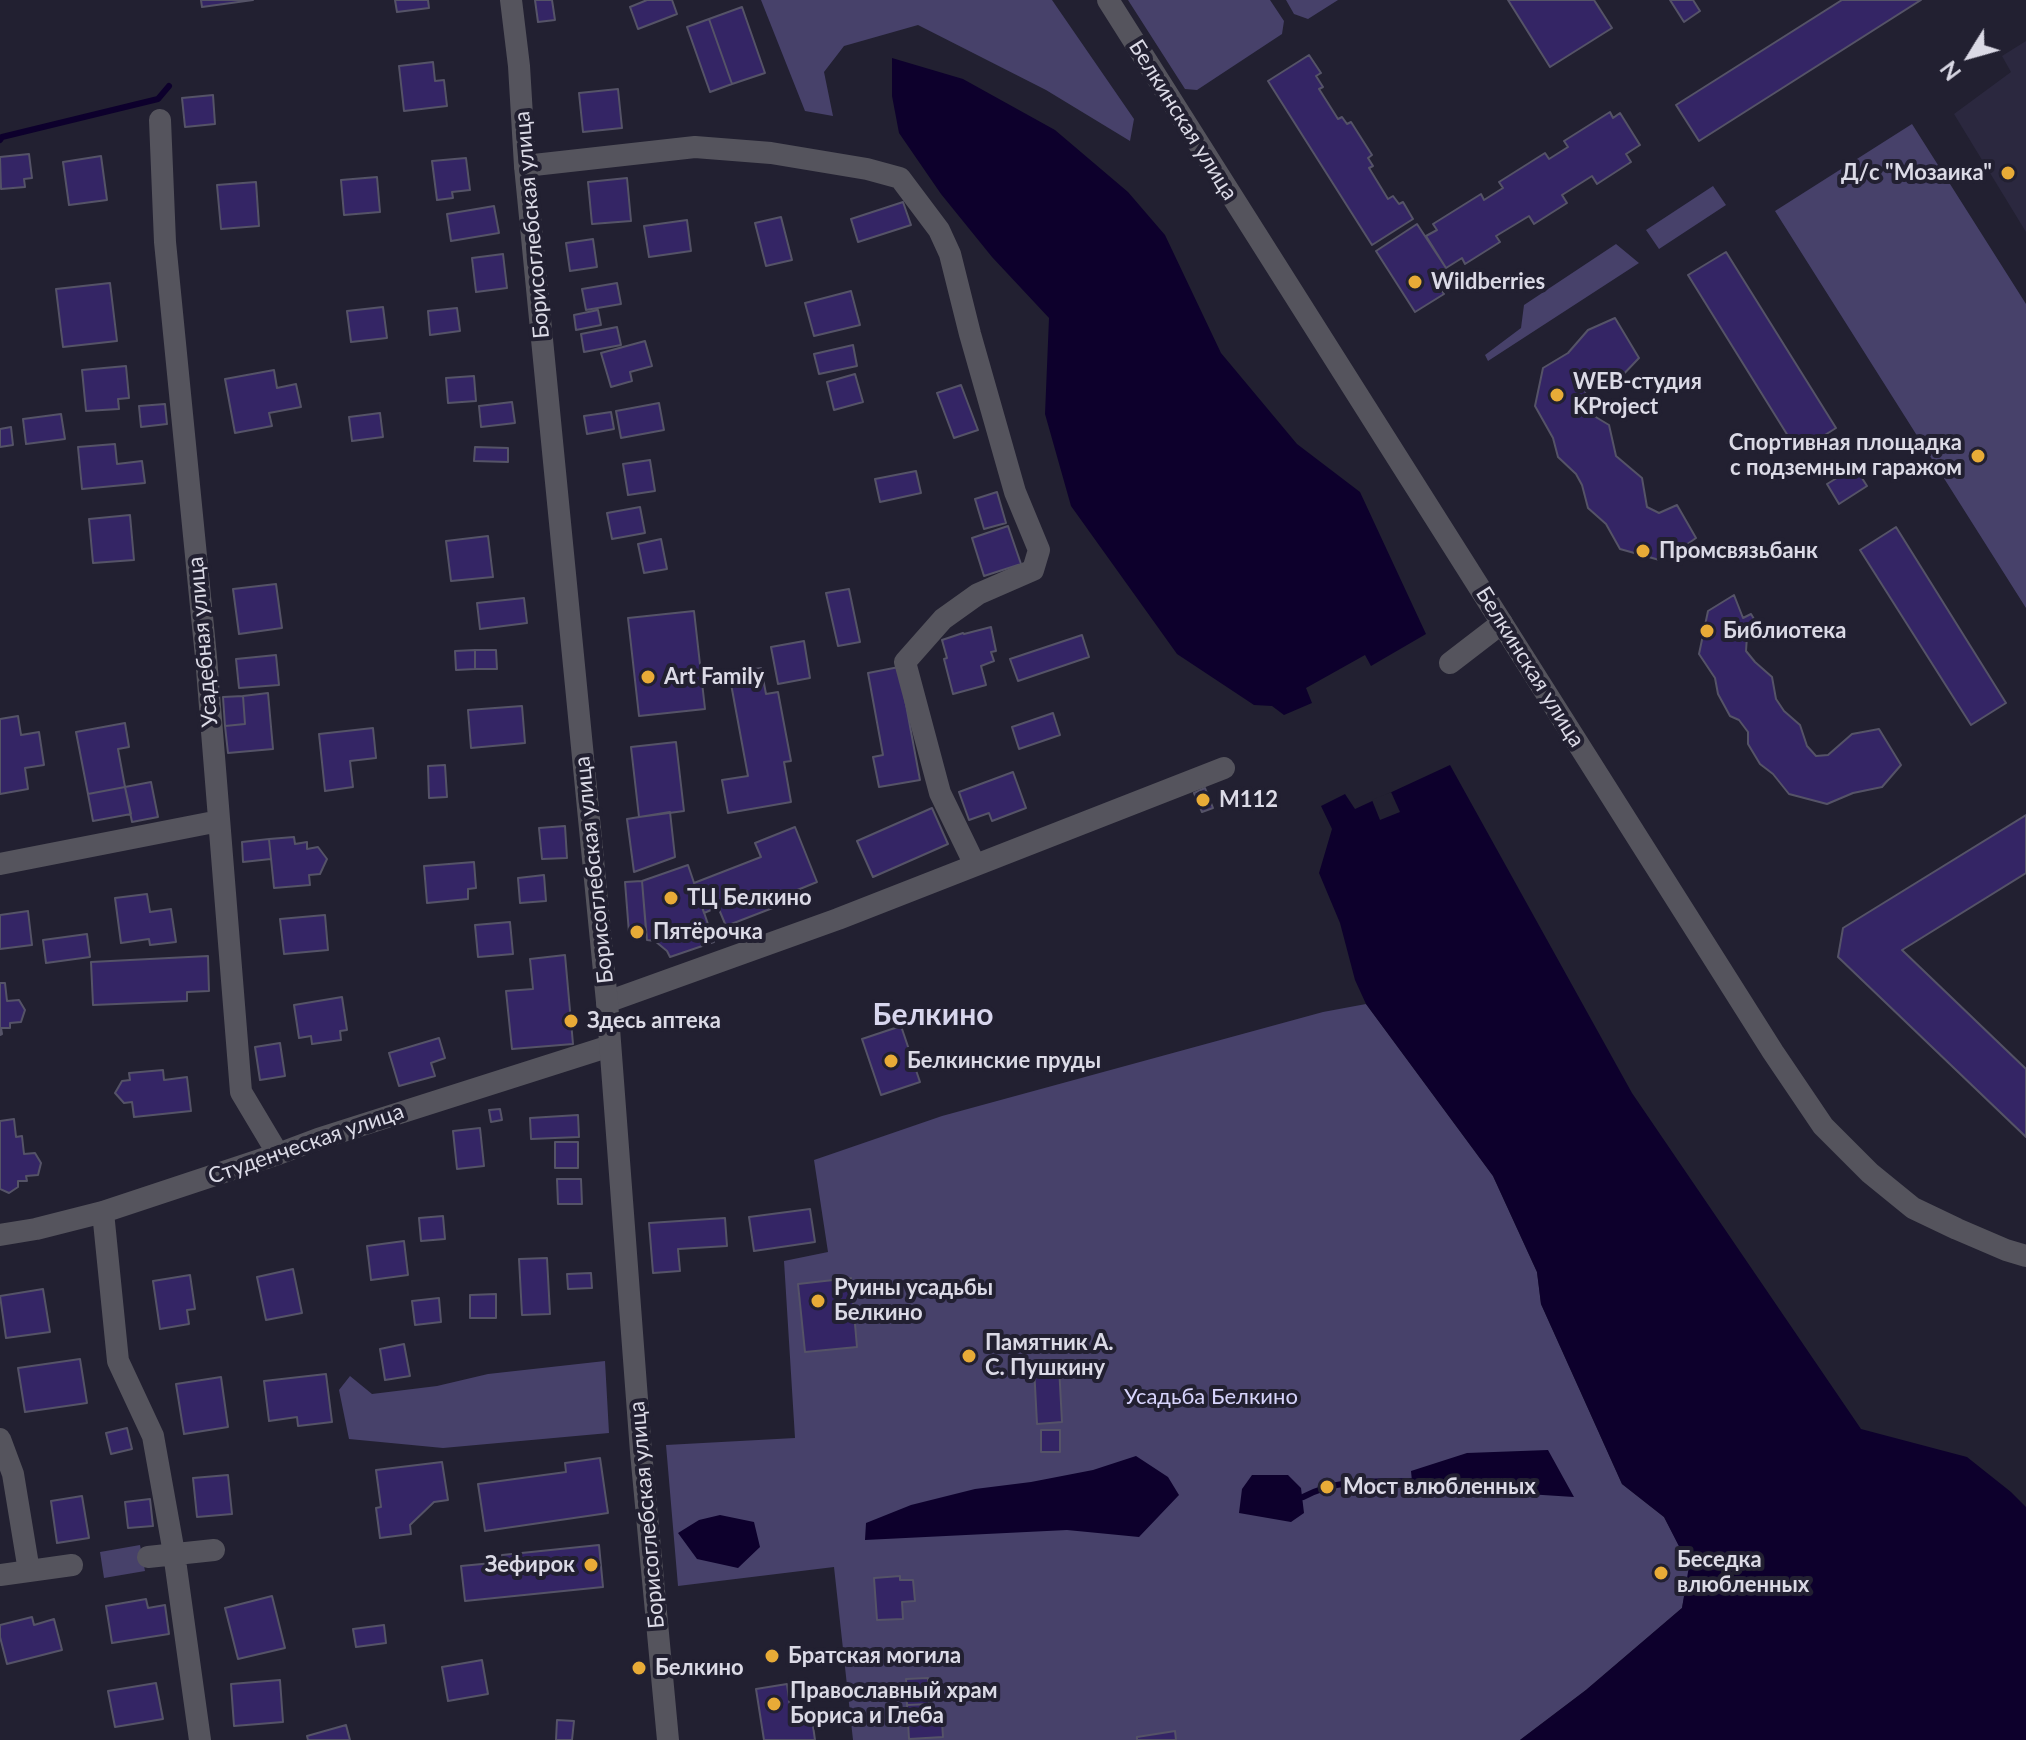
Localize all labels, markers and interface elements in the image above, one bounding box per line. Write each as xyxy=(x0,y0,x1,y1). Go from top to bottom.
north arrow xyxy=(1930,16,2010,96)
street label: Белкинская улица xyxy=(1123,35,1243,205)
text: N xyxy=(1935,56,1966,86)
street label: Борисоглебская улица xyxy=(509,110,555,340)
place label: Д/c "Мозаика" xyxy=(1841,160,1992,186)
marker: Д/c "Мозаика" xyxy=(1999,164,2017,182)
place label: Wildberries xyxy=(1431,269,1545,295)
marker: Wildberries xyxy=(1406,273,1424,291)
place label: WEB-студия KProject xyxy=(1573,369,1702,420)
marker: WEB-студия KProject xyxy=(1548,386,1566,404)
place label: Спортивная площадка с подземным гаражом xyxy=(1729,430,1962,482)
marker: Спортивная площадка с подземным гаражом xyxy=(1969,447,1987,465)
place label: Промсвязьбанк xyxy=(1659,538,1818,564)
marker: Промсвязьбанк xyxy=(1634,542,1652,560)
street label: Усадебная улица xyxy=(182,556,224,728)
street label: Белкинская улица xyxy=(1470,582,1590,752)
place label: Библиотека xyxy=(1723,618,1846,644)
marker: Библиотека xyxy=(1698,622,1716,640)
place label: Art Family xyxy=(664,664,764,690)
marker: Art Family xyxy=(639,668,657,686)
street label: Борисоглебская улица xyxy=(569,755,619,985)
place label: М112 xyxy=(1219,787,1278,813)
marker: М112 xyxy=(1194,791,1212,809)
place label: ТЦ Белкино xyxy=(687,885,812,911)
marker: ТЦ Белкино xyxy=(662,889,680,907)
place label: Пятёрочка xyxy=(653,919,763,945)
marker: Пятёрочка xyxy=(628,923,646,941)
district label: Белкино xyxy=(873,997,993,1033)
place label: Здесь аптека xyxy=(587,1008,721,1034)
marker: Здесь аптека xyxy=(562,1012,580,1030)
place label: Белкинские пруды xyxy=(907,1048,1101,1074)
marker: Белкинские пруды xyxy=(882,1052,900,1070)
street label: Студенческая улица xyxy=(205,1098,407,1190)
place label: Руины усадьбы Белкино xyxy=(834,1275,993,1326)
marker: Руины усадьбы Белкино xyxy=(809,1292,827,1310)
place label: Памятник А. С. Пушкину xyxy=(985,1330,1114,1382)
marker: Памятник А. С. Пушкину xyxy=(960,1347,978,1365)
park label: Усадьба Белкино xyxy=(1124,1384,1298,1410)
street label: Борисоглебская улица xyxy=(624,1400,670,1630)
place label: Мост влюбленных xyxy=(1343,1474,1536,1500)
marker: Мост влюбленных xyxy=(1318,1478,1336,1496)
place label: Беседка влюбленных xyxy=(1677,1547,1809,1598)
place label: Зефирок xyxy=(485,1552,575,1578)
marker: Зефирок xyxy=(582,1556,600,1574)
marker: Беседка влюбленных xyxy=(1652,1564,1670,1582)
place label: Братская могила xyxy=(788,1643,961,1669)
marker: Братская могила xyxy=(763,1647,781,1665)
place label: Белкино xyxy=(655,1655,744,1681)
marker: Белкино xyxy=(630,1659,648,1677)
place label: Православный храм Бориса и Глеба xyxy=(790,1678,997,1730)
marker: Православный храм Бориса и Глеба xyxy=(765,1695,783,1713)

